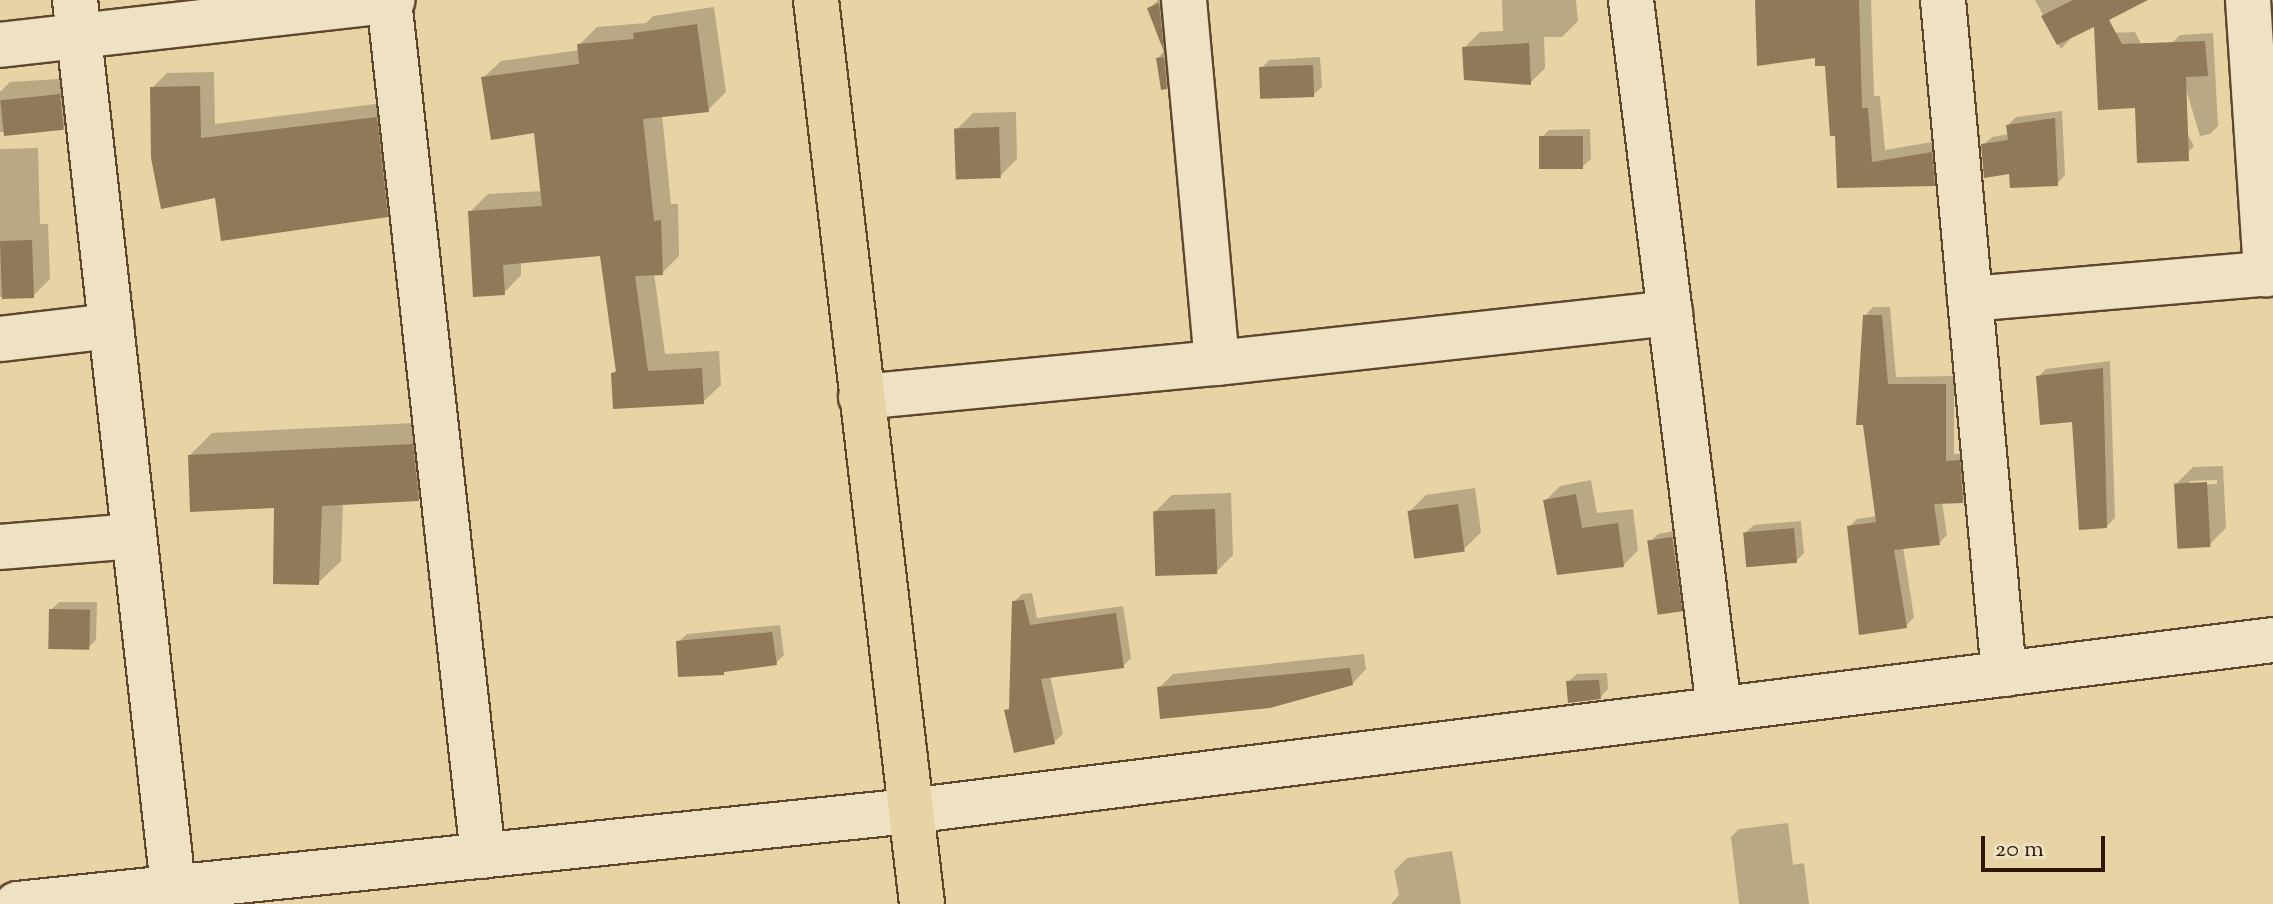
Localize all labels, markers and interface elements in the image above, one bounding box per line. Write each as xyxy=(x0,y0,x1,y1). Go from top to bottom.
scale bar xyxy=(1985,820,2109,870)
text: 20 m xyxy=(1995,833,2044,867)

